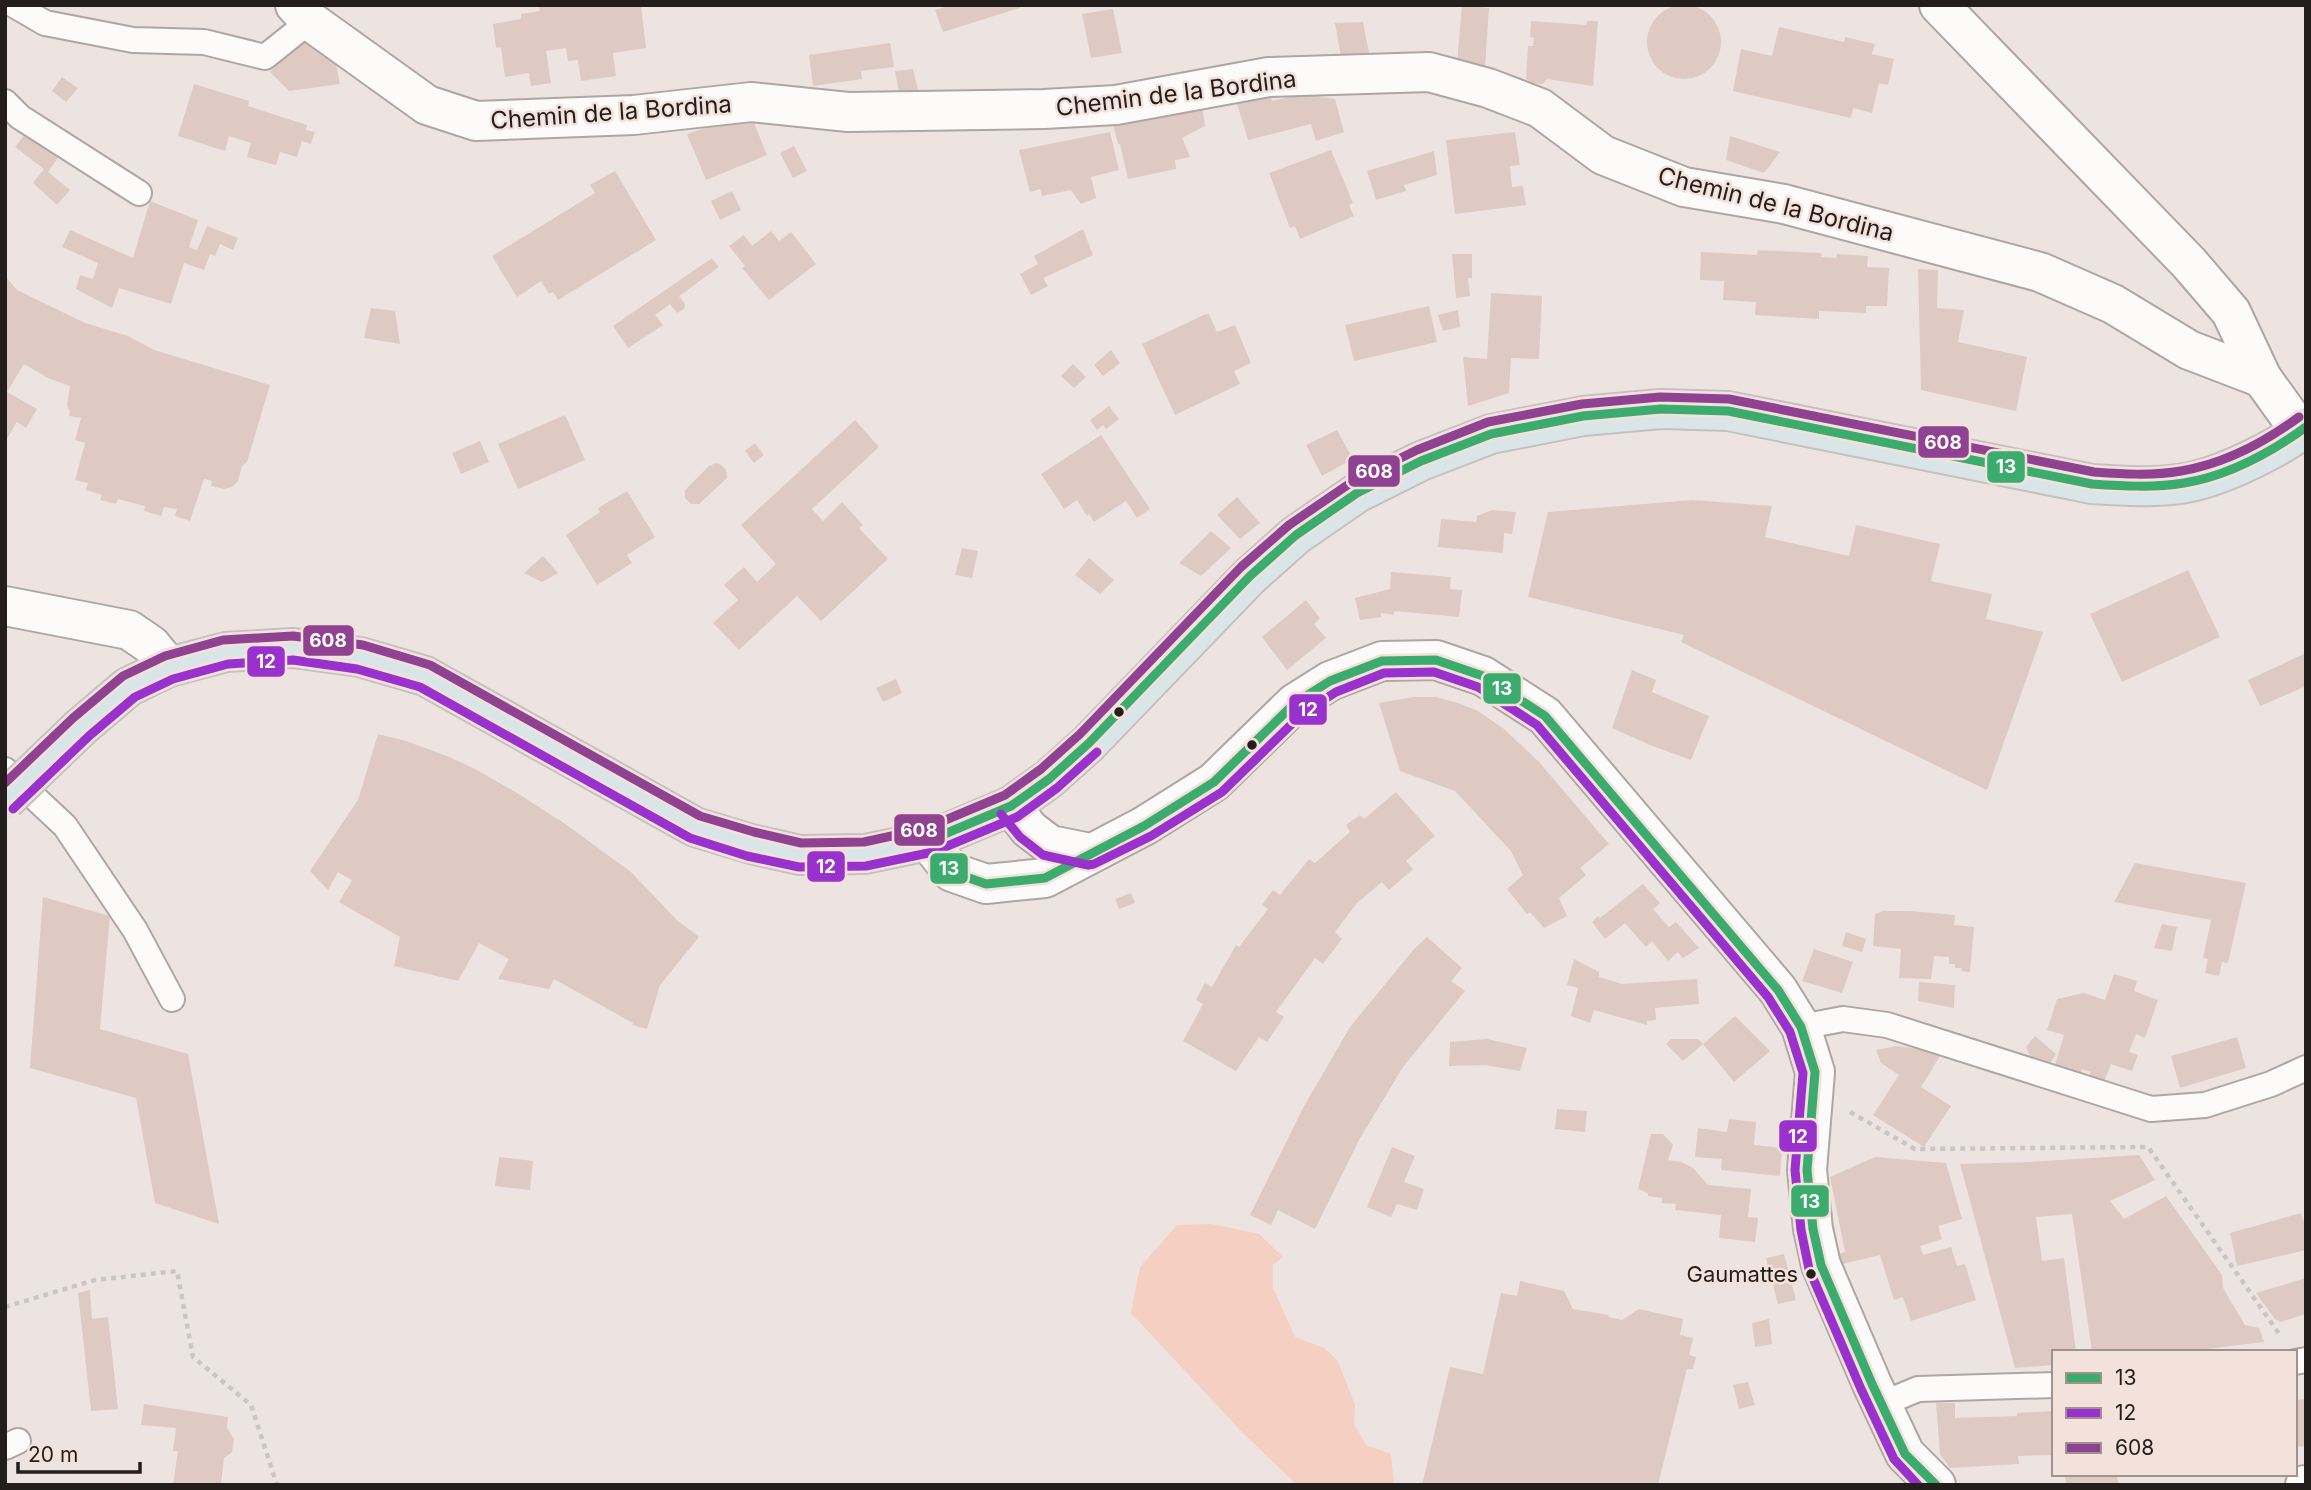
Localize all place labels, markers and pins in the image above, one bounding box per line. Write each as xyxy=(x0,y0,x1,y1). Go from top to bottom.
unlabelled marker xyxy=(1112,705,1126,719)
unlabelled marker xyxy=(1245,738,1259,752)
place label: Gaumattes xyxy=(1687,1261,1798,1287)
marker: Gaumattes xyxy=(1804,1267,1818,1281)

